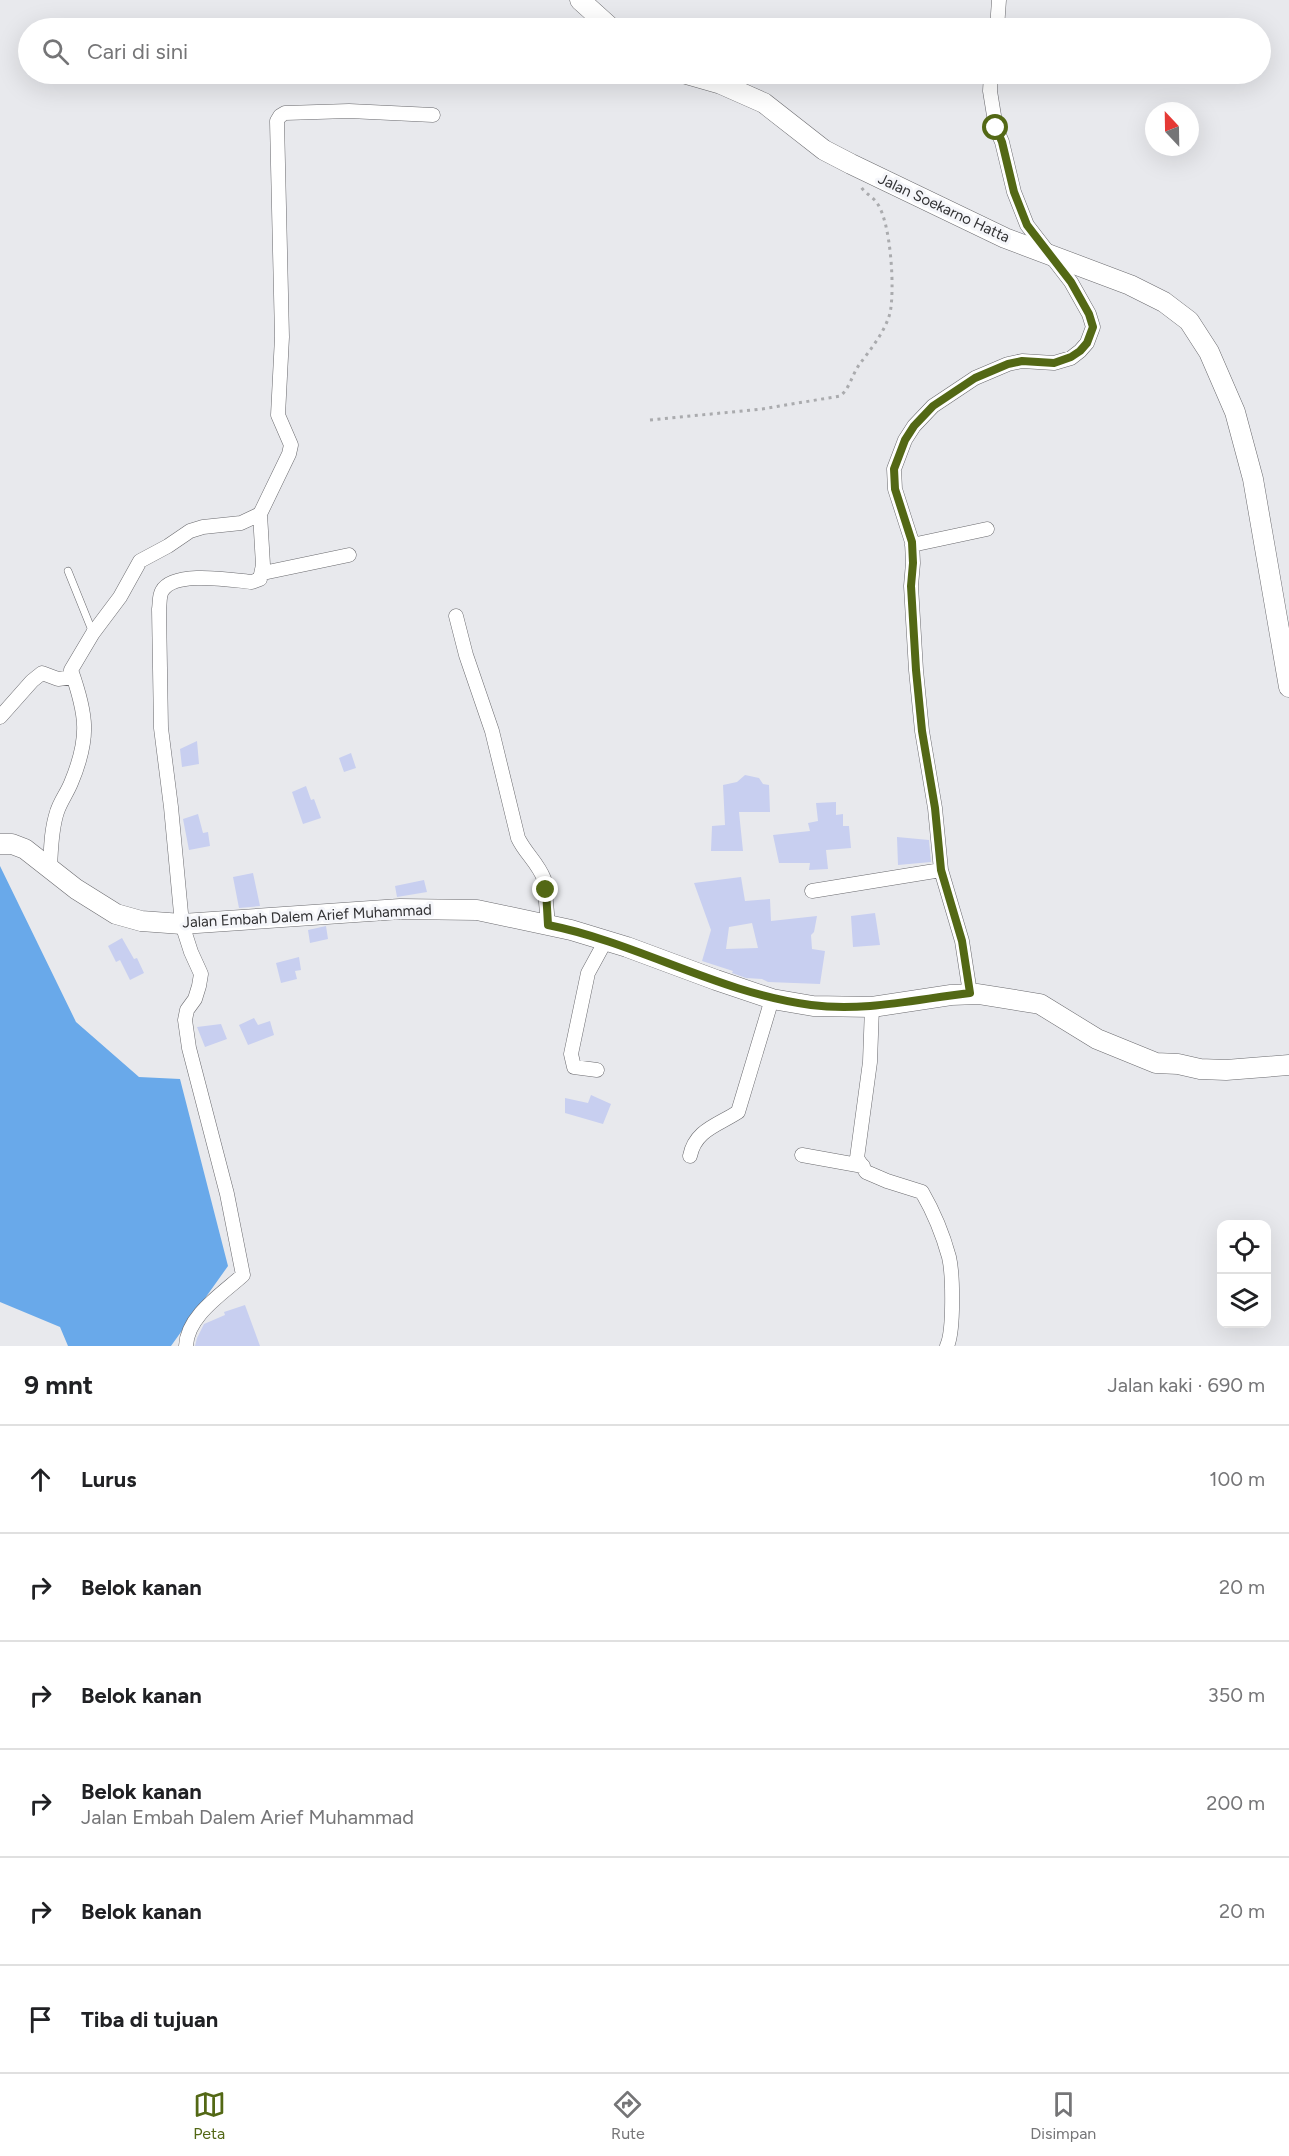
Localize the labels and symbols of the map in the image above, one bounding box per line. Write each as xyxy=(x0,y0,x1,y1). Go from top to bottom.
north arrow xyxy=(1145,102,1199,156)
route start xyxy=(982,114,1008,140)
street label: Jalan Soekarno Hatta xyxy=(875,170,1013,246)
route end xyxy=(532,876,558,902)
street label: Jalan Embah Dalem Arief Muhammad xyxy=(182,900,432,932)

